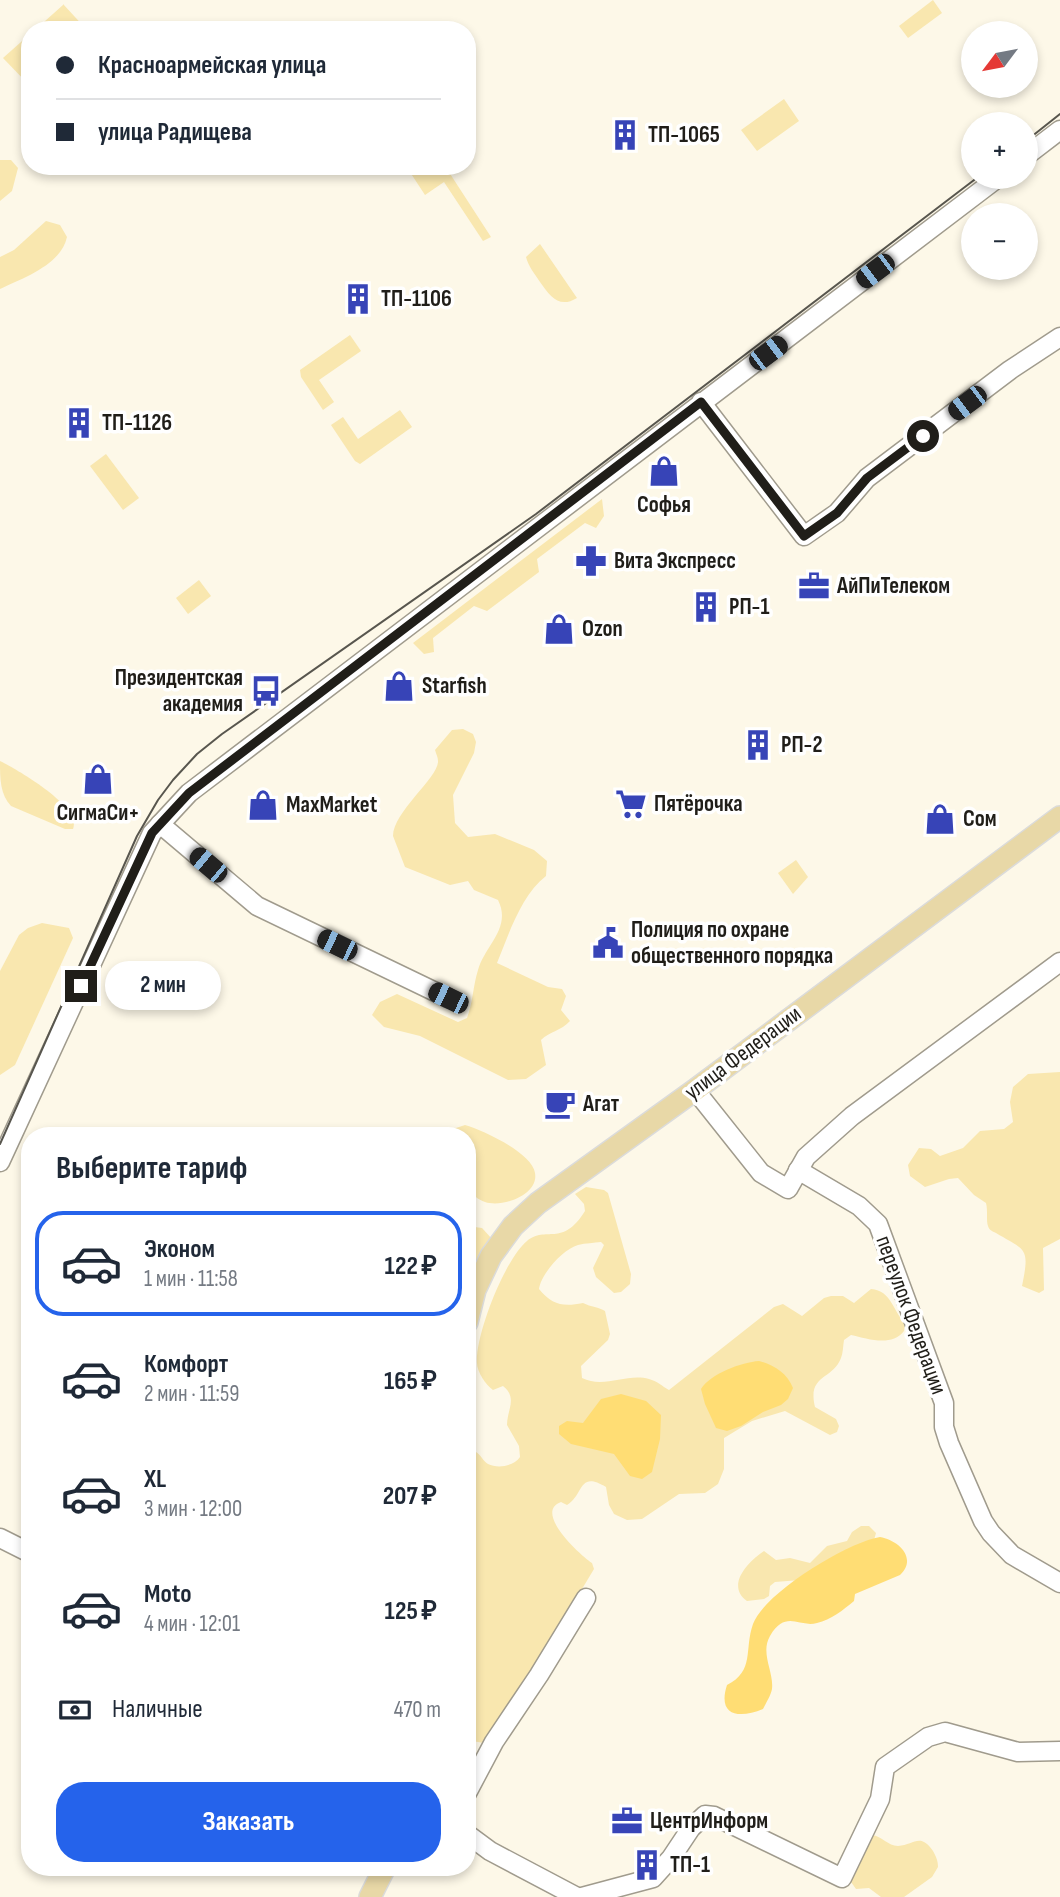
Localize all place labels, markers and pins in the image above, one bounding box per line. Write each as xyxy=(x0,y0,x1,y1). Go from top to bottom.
building icon: ТП-1065 xyxy=(608,118,642,152)
place label: ТП-1065 xyxy=(648,121,720,149)
building icon: ТП-1106 xyxy=(341,282,375,316)
place label: ТП-1106 xyxy=(381,285,452,313)
building icon: ТП-1126 xyxy=(62,406,96,440)
place label: ТП-1126 xyxy=(102,409,172,437)
shop icon: Софья xyxy=(647,454,681,488)
place label: Софья xyxy=(637,491,691,519)
pharmacy icon: Вита Экспресс xyxy=(574,544,608,578)
place label: Вита Экспресс xyxy=(614,547,736,575)
office icon: АйПиТелеком xyxy=(797,569,831,603)
place label: АйПиТелеком xyxy=(836,572,950,600)
building icon: РП-1 xyxy=(689,590,723,624)
place label: РП-1 xyxy=(729,593,769,621)
shop icon: Ozon xyxy=(542,612,576,646)
place label: Ozon xyxy=(582,615,623,643)
place label: Президентская академия xyxy=(115,664,243,718)
shop icon: Starfish xyxy=(382,669,416,703)
place label: Starfish xyxy=(422,672,487,700)
bus stop icon: Президентская академия xyxy=(249,674,283,708)
building icon: РП-2 xyxy=(741,728,775,762)
place label: РП-2 xyxy=(781,731,822,759)
shop icon: СигмаСи+ xyxy=(81,762,115,796)
supermarket icon: Пятёрочка xyxy=(614,787,648,821)
shop icon: MaxMarket xyxy=(246,788,280,822)
place label: Пятёрочка xyxy=(654,790,743,818)
place label: MaxMarket xyxy=(286,791,378,819)
place label: СигмаСи+ xyxy=(56,799,140,827)
shop icon: Сом xyxy=(923,802,957,836)
place label: Сом xyxy=(963,805,997,833)
place label: Полиция по охране общественного порядка xyxy=(631,916,833,970)
public building icon: Полиция по охране общественного порядка xyxy=(591,926,625,960)
cafe icon: Агат xyxy=(543,1087,577,1121)
place label: Агат xyxy=(582,1090,620,1118)
office icon: ЦентрИнформ xyxy=(610,1804,644,1838)
place label: ЦентрИнформ xyxy=(650,1807,768,1835)
building icon: ТП-1 xyxy=(630,1848,664,1882)
place label: ТП-1 xyxy=(670,1851,710,1879)

